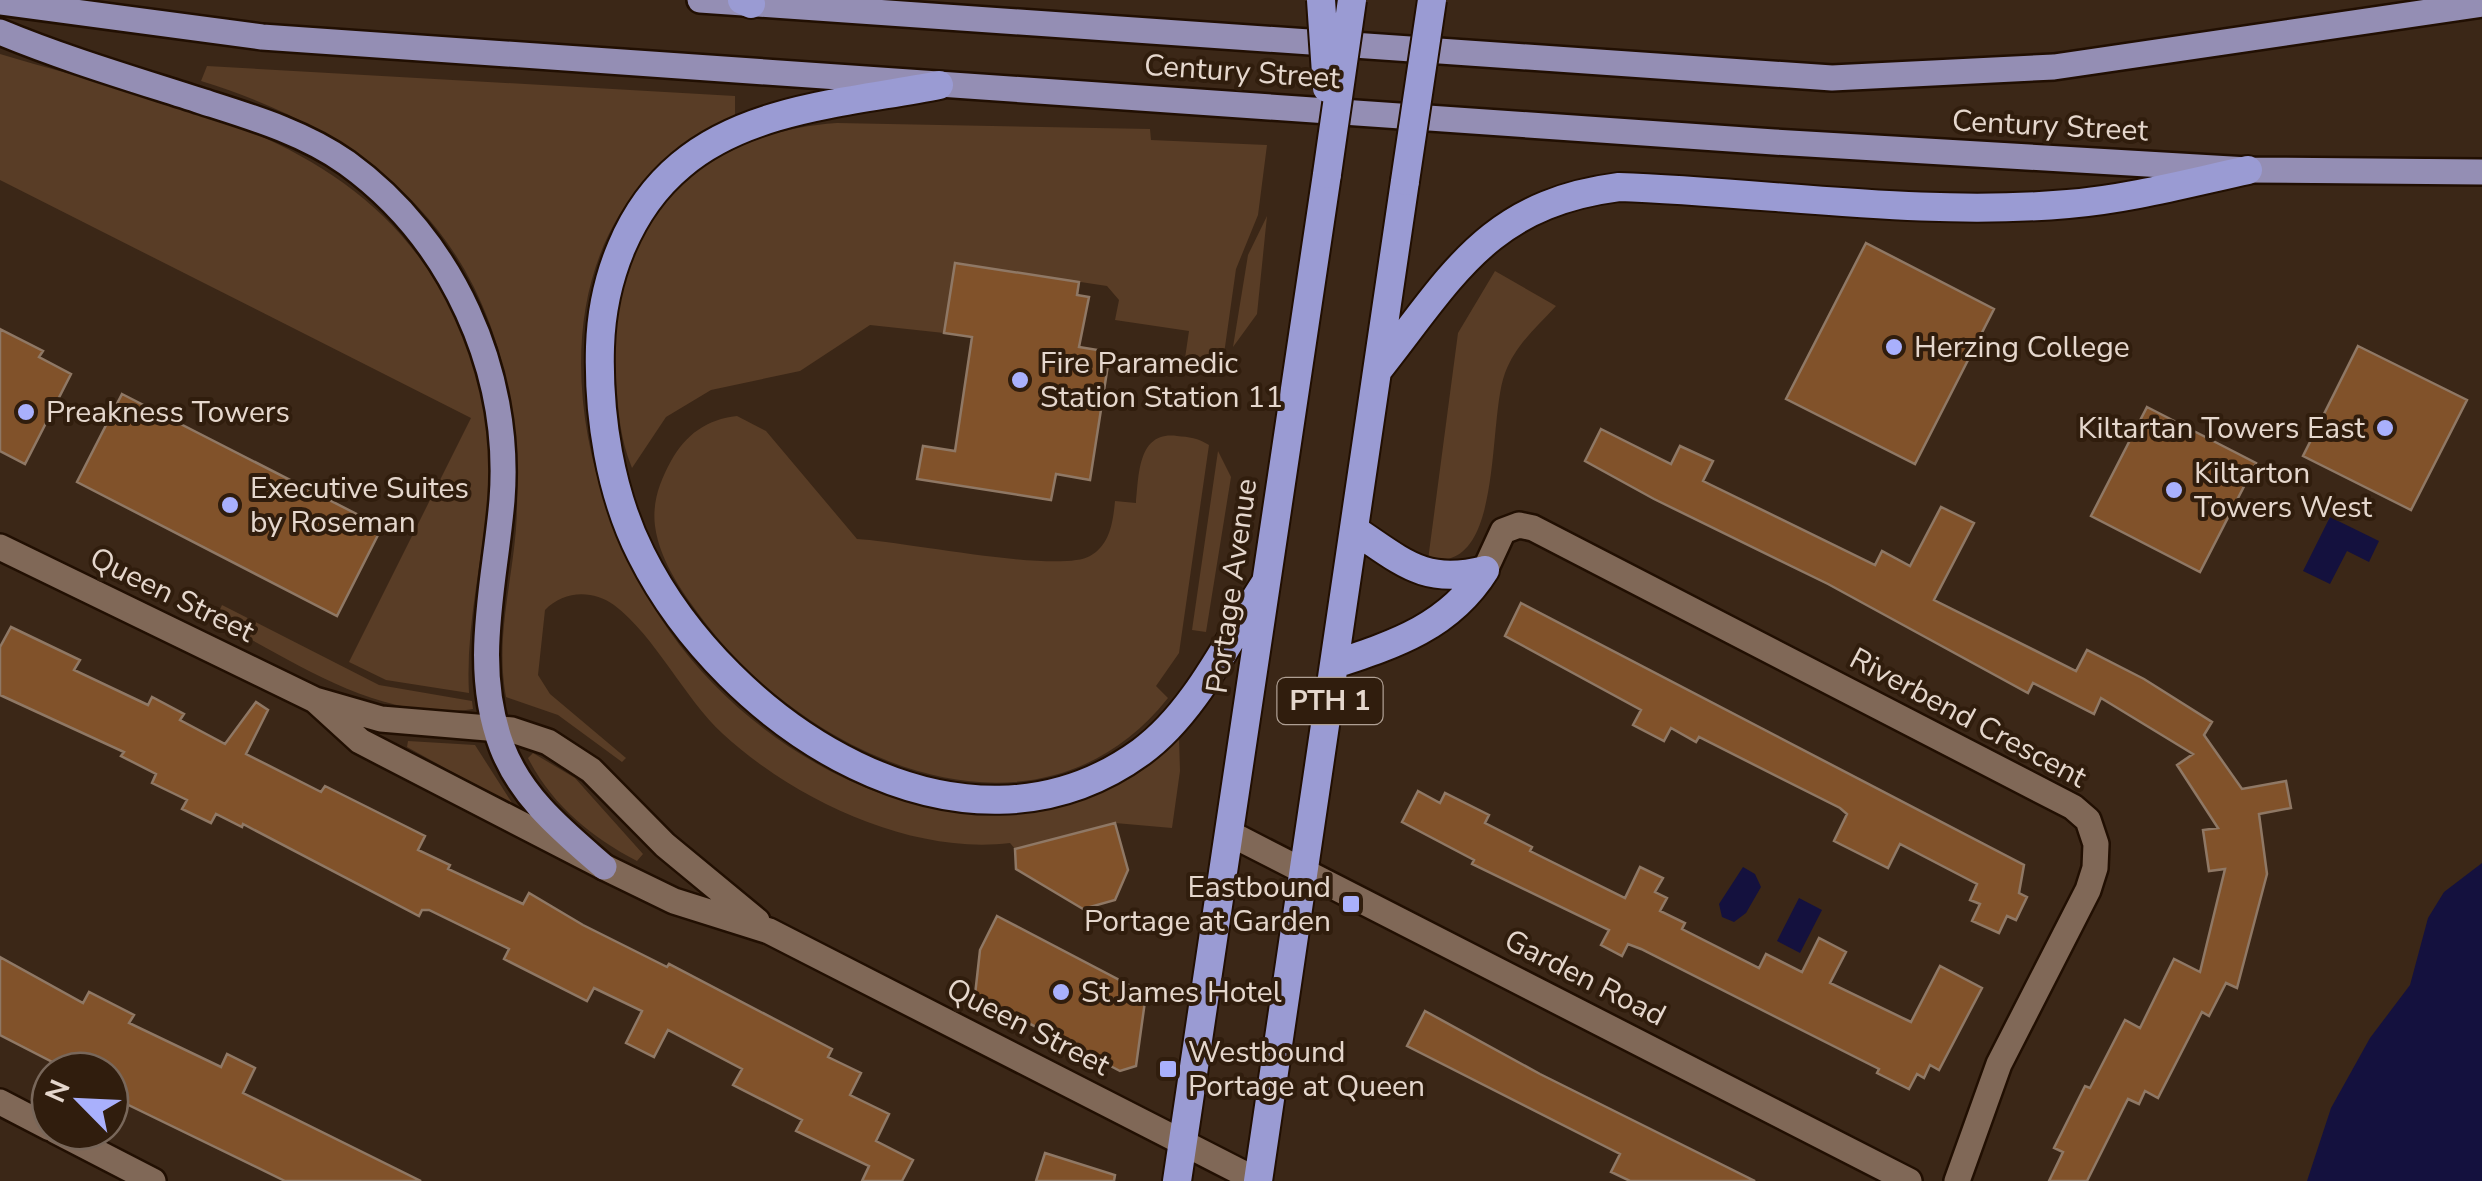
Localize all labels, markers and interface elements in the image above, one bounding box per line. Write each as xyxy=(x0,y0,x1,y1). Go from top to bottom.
street label: Century Street xyxy=(1143,45,1342,99)
street label: Century Street xyxy=(1951,100,2149,152)
place label: Herzing College xyxy=(1914,327,2130,368)
marker: Herzing College xyxy=(1883,336,1905,358)
place label: Fire Paramedic Station Station 11 xyxy=(1040,343,1283,418)
marker: Fire Paramedic Station Station 11 xyxy=(1009,369,1031,391)
place label: Preakness Towers xyxy=(46,392,290,433)
marker: Preakness Towers xyxy=(15,401,37,423)
place label: Kiltartan Towers East xyxy=(2078,408,2365,449)
marker: Kiltartan Towers East xyxy=(2374,417,2396,439)
place label: Kiltarton Towers West xyxy=(2194,453,2372,528)
place label: Executive Suites by Roseman xyxy=(250,468,469,543)
street label: Portage Avenue xyxy=(1197,476,1267,696)
marker: Kiltarton Towers West xyxy=(2163,479,2185,501)
marker: Executive Suites by Roseman xyxy=(219,494,241,516)
street label: Queen Street xyxy=(83,537,262,653)
street label: Riverbend Crescent xyxy=(1842,638,2094,798)
road number: PTH 1 xyxy=(1278,678,1382,724)
place label: Eastbound Portage at Garden xyxy=(1084,867,1331,942)
marker: Eastbound Portage at Garden xyxy=(1340,893,1362,915)
street label: Garden Road xyxy=(1497,920,1673,1036)
street label: Queen Street xyxy=(939,968,1117,1086)
place label: St James Hotel xyxy=(1081,972,1282,1013)
marker: St James Hotel xyxy=(1050,981,1072,1003)
place label: Westbound Portage at Queen xyxy=(1188,1032,1425,1107)
north arrow xyxy=(30,1051,130,1151)
marker: Westbound Portage at Queen xyxy=(1157,1058,1179,1080)
text: N xyxy=(36,1074,80,1109)

